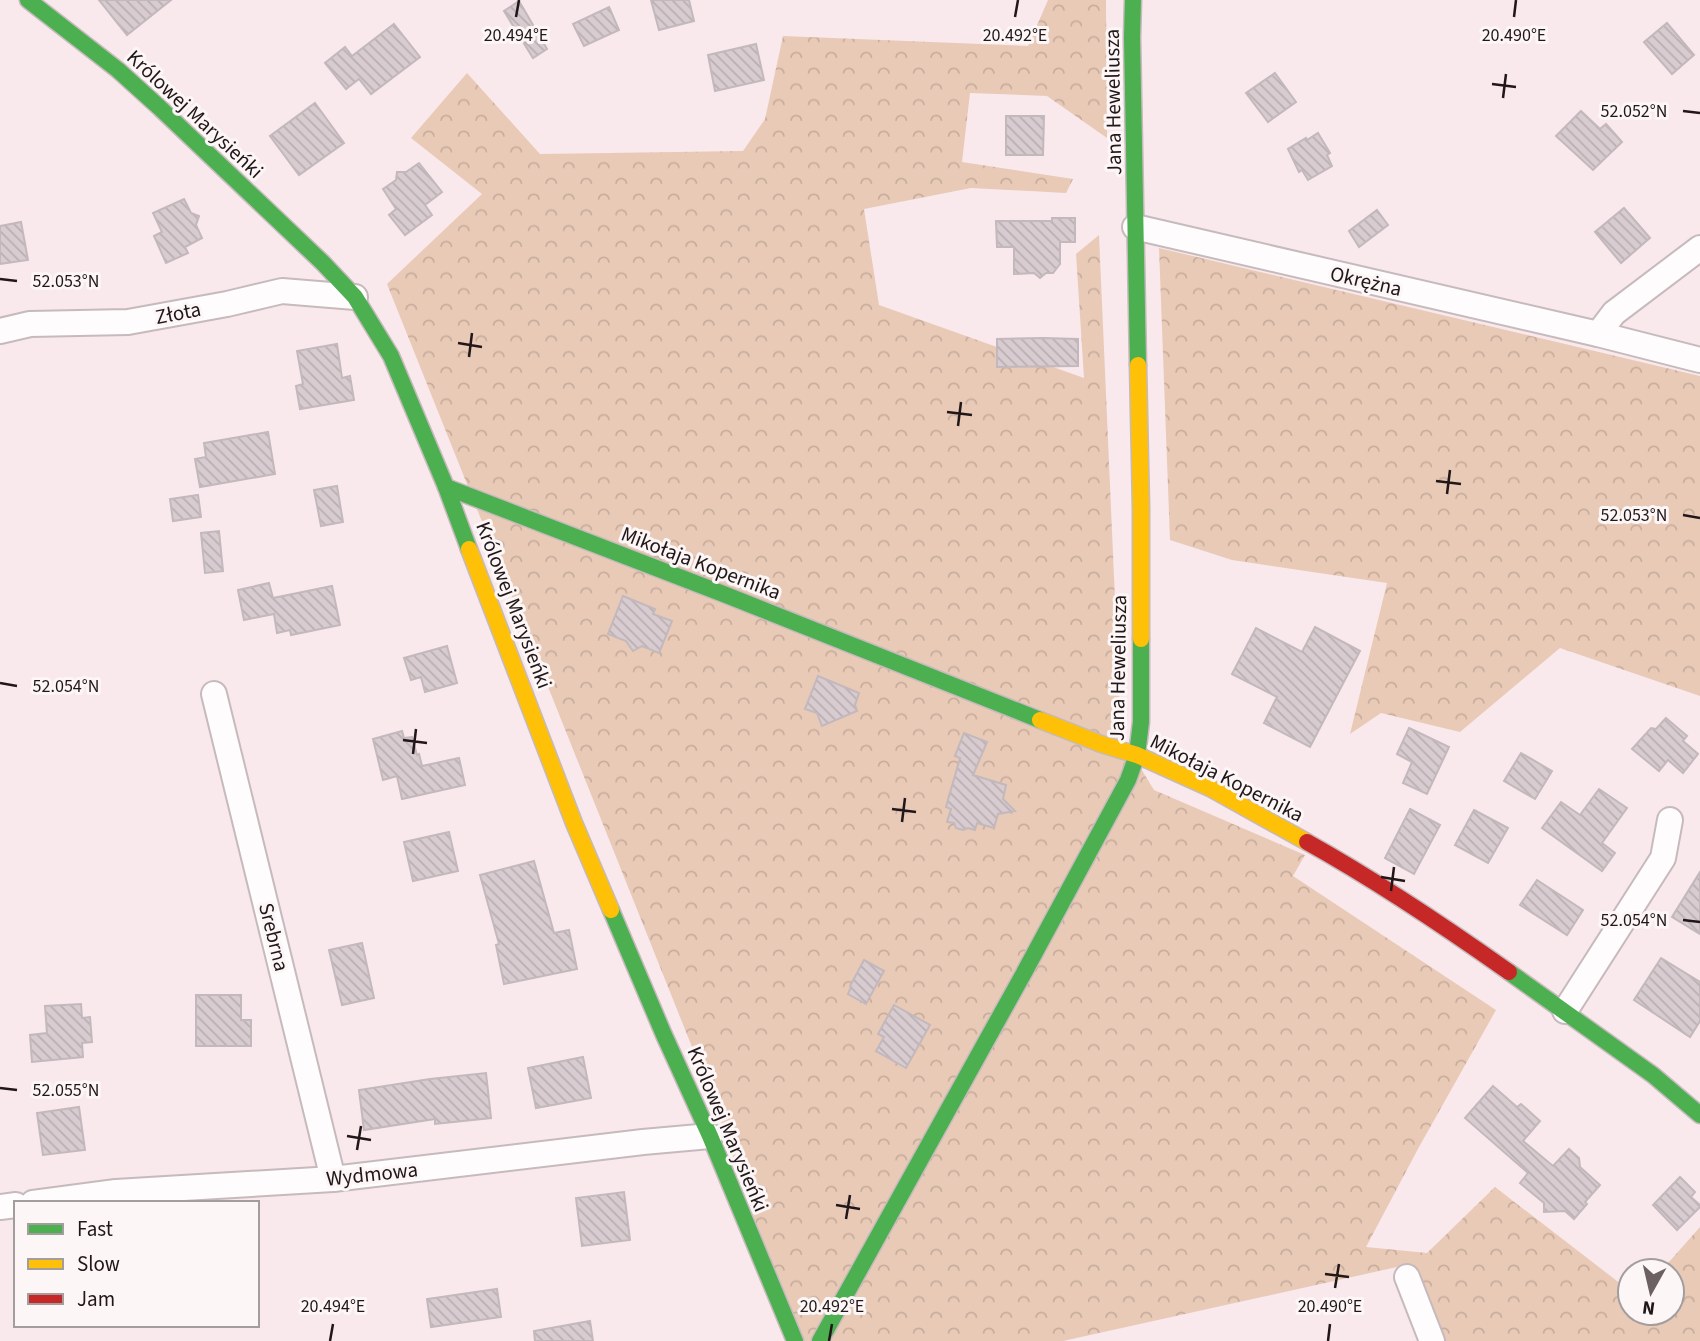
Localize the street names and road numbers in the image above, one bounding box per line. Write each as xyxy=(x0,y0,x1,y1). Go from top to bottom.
street label: Jana Heweliusza xyxy=(1097,29,1129,175)
street label: Królowej Marysieńki xyxy=(120,43,270,185)
street label: Okrężna xyxy=(1327,258,1405,304)
street label: Złota xyxy=(153,294,203,332)
street label: Królowej Marysieńki xyxy=(468,517,560,693)
street label: Mikołaja Kopernika xyxy=(617,519,785,607)
street label: Jana Heweliusza xyxy=(1102,595,1134,741)
street label: Mikołaja Kopernika xyxy=(1145,726,1309,830)
street label: Srebrna xyxy=(251,900,297,974)
street label: Królowej Marysieńki xyxy=(680,1042,776,1216)
street label: Wydmowa xyxy=(325,1154,419,1194)

